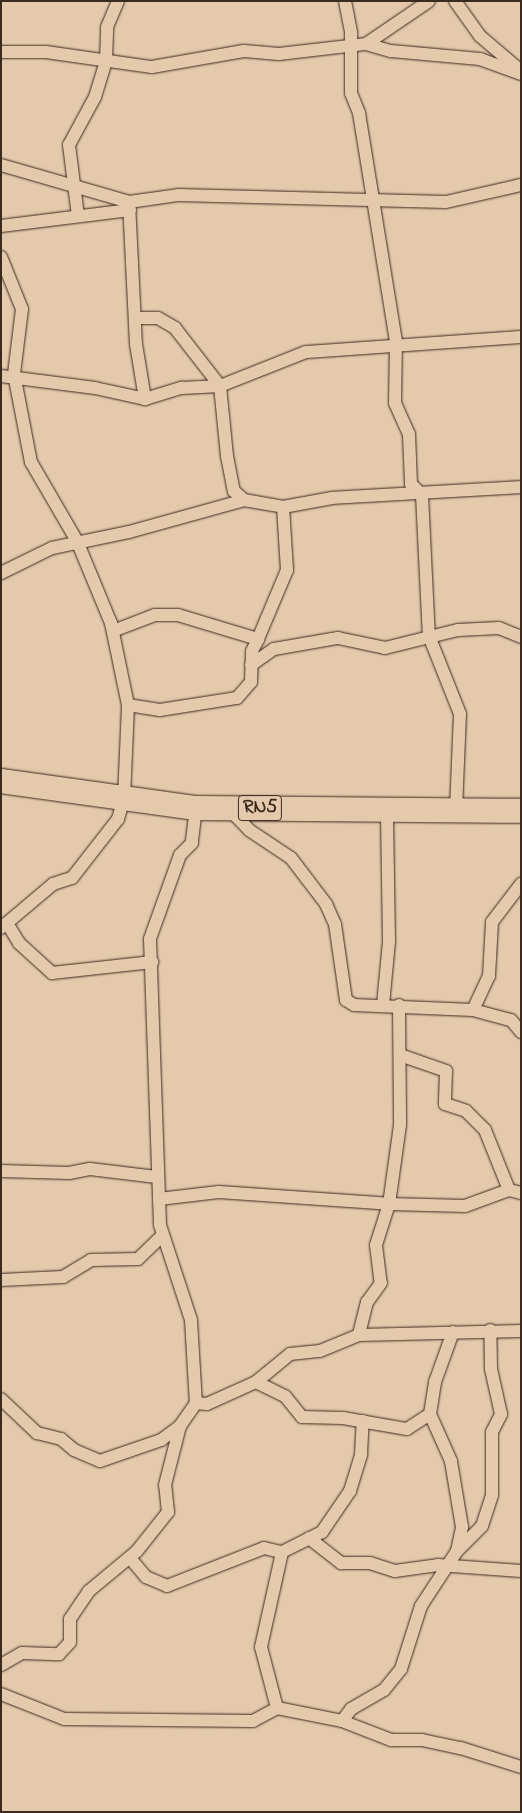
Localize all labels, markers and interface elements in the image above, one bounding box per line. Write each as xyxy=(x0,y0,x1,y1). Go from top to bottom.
road number: RN5 xyxy=(238,791,282,824)

